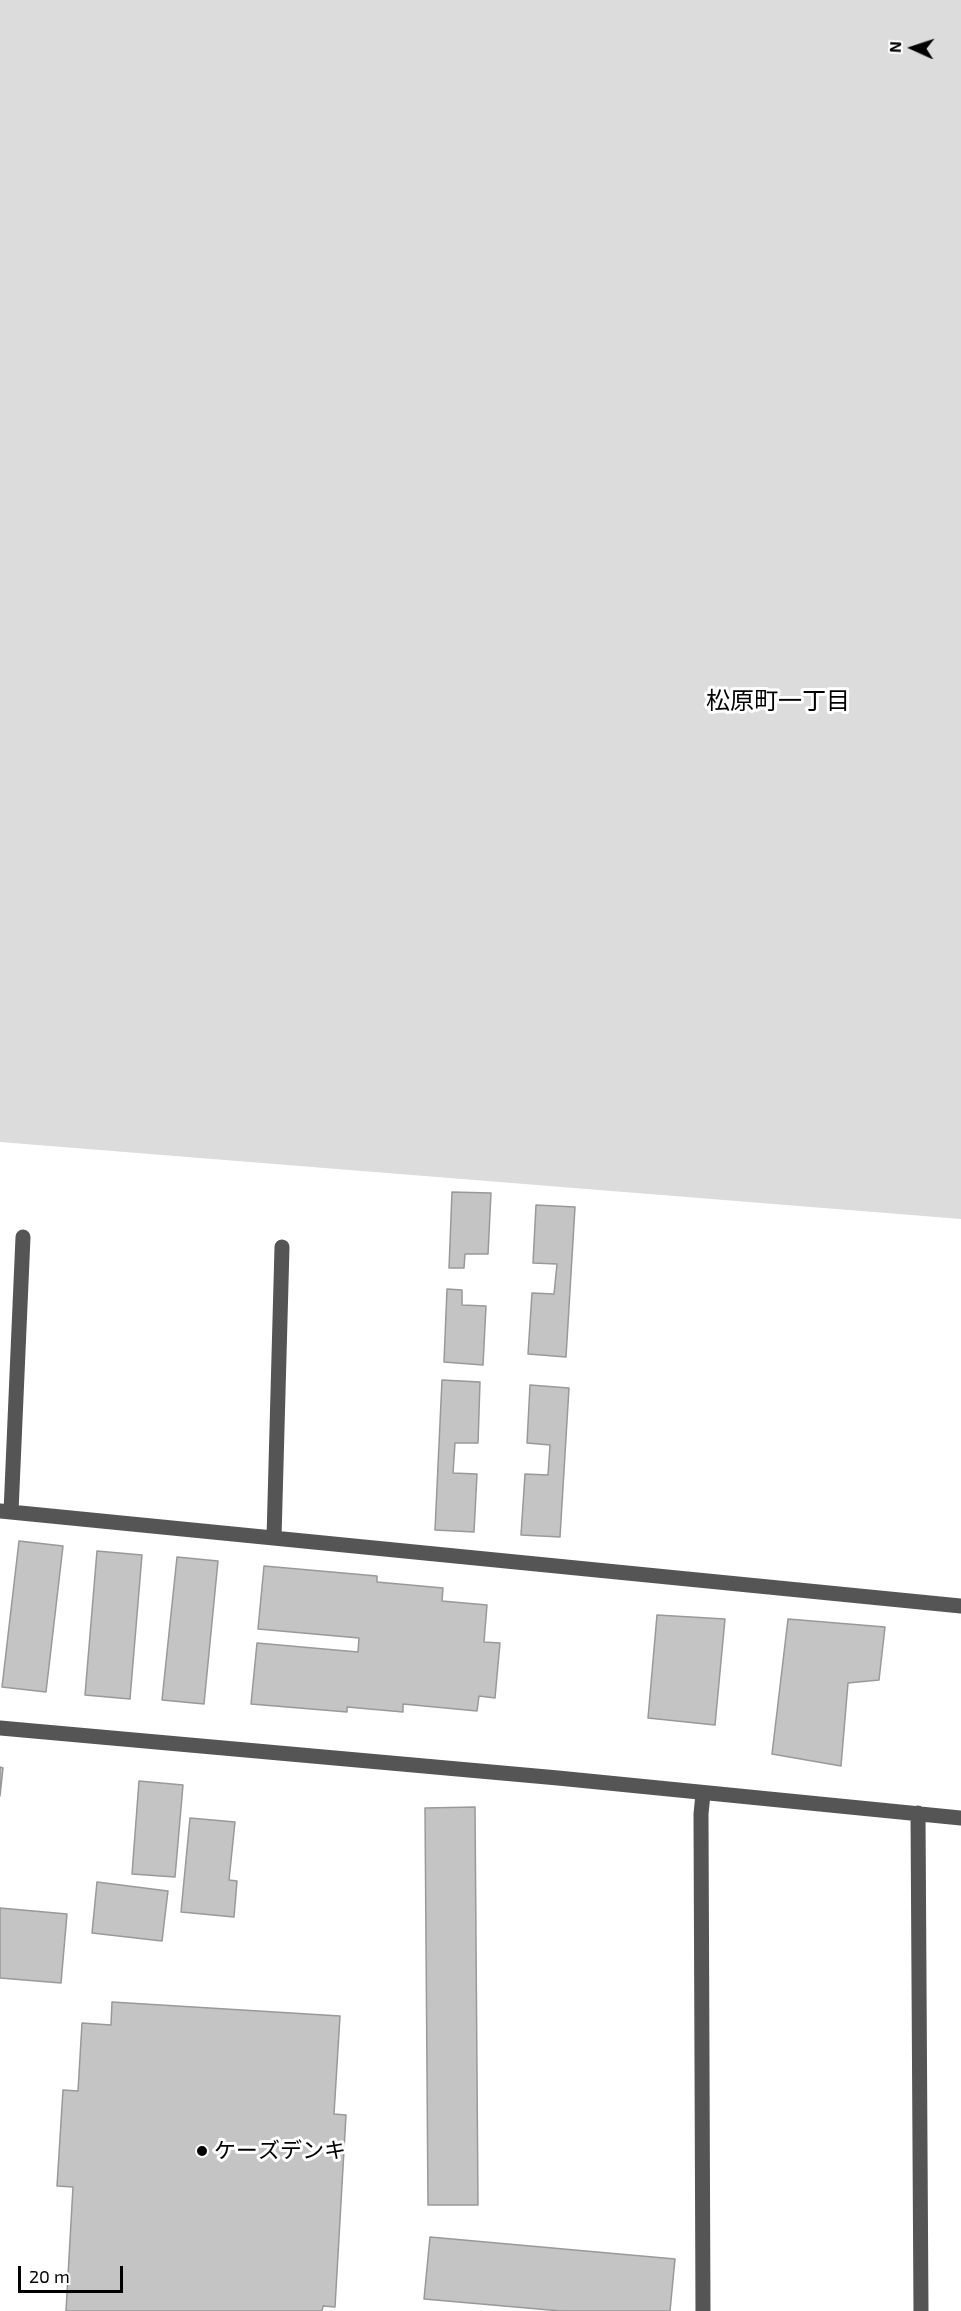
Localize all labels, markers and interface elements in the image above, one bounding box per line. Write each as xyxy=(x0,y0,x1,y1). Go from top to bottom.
north arrow xyxy=(883,18,943,78)
text: N xyxy=(885,41,904,53)
district label: 松原町一丁目 xyxy=(706,687,850,715)
place label: ケーズデンキ xyxy=(214,2138,346,2164)
marker: ケーズデンキ xyxy=(195,2144,209,2158)
scale bar xyxy=(21,2254,126,2292)
text: 20 m xyxy=(29,2265,70,2287)

